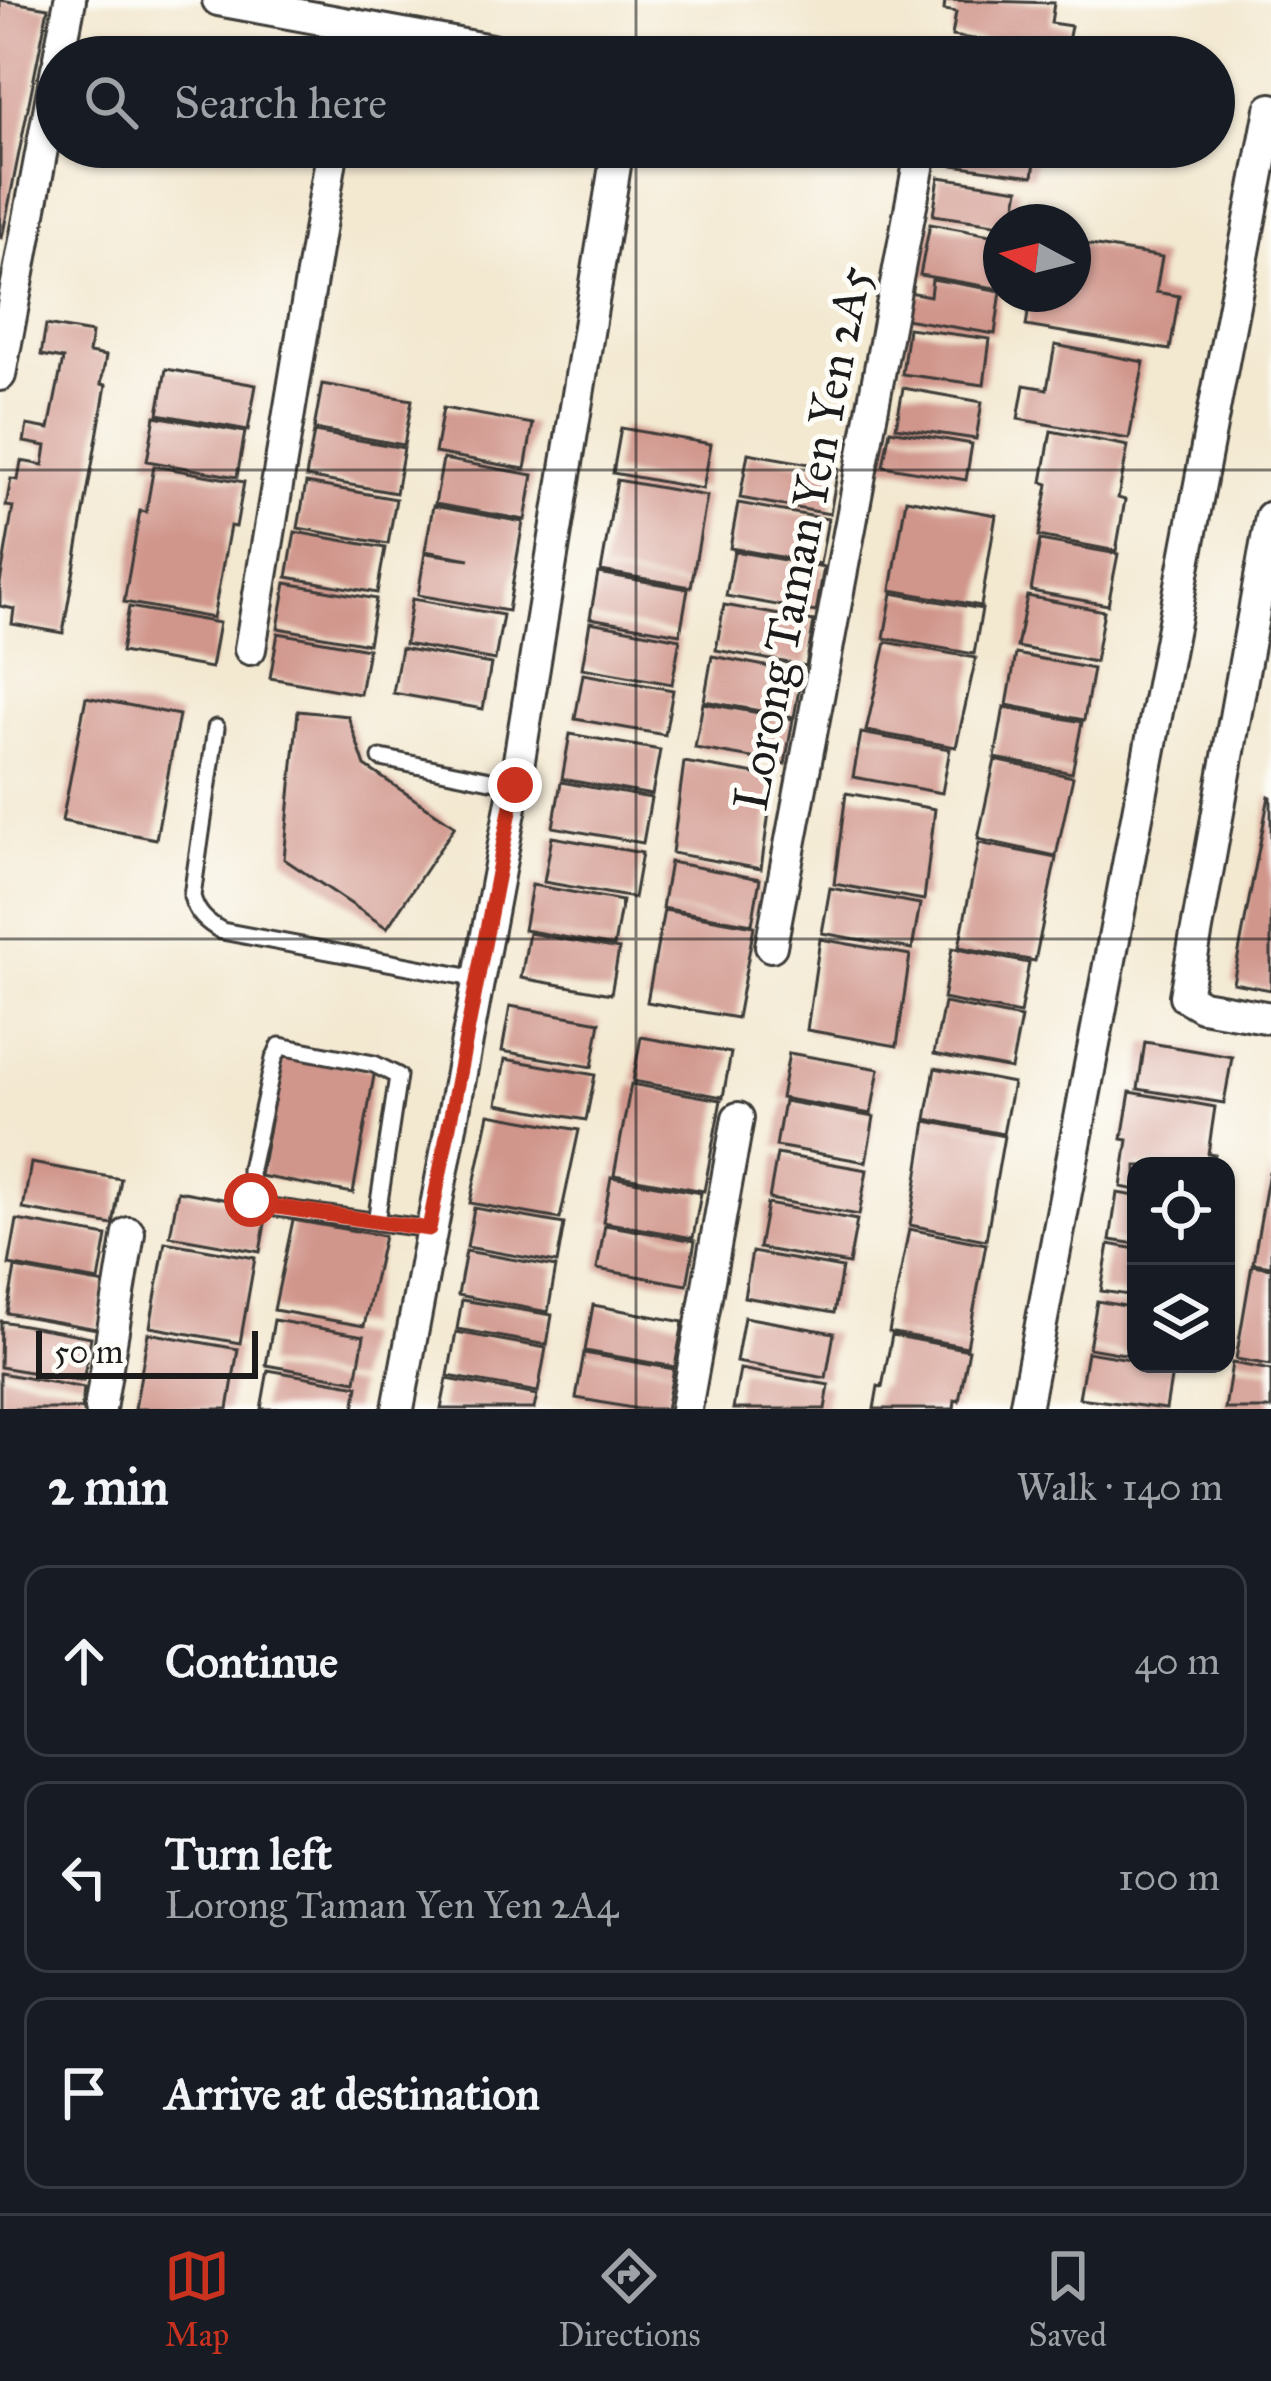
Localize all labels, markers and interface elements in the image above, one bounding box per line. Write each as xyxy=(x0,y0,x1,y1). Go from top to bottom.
search box xyxy=(36,36,1235,168)
icon: search xyxy=(78,69,144,135)
text: Search here xyxy=(174,75,387,130)
north arrow xyxy=(983,204,1091,312)
street label: Lorong Taman Yen Yen 2A5 xyxy=(720,261,884,815)
route end xyxy=(488,758,542,812)
map controls xyxy=(1127,1157,1235,1373)
button: locate xyxy=(1127,1157,1235,1265)
route start xyxy=(224,1173,278,1227)
button: layers xyxy=(1127,1265,1235,1373)
scale bar xyxy=(36,1325,258,1378)
text: 50 m xyxy=(54,1332,123,1372)
text: 2 min xyxy=(48,1456,169,1518)
text: Walk · 140 m xyxy=(1016,1463,1223,1511)
icon: ahead xyxy=(51,1628,117,1694)
text: Continue xyxy=(165,1634,338,1689)
text: 40 m xyxy=(1134,1637,1220,1685)
text: Turn left xyxy=(165,1826,332,1881)
icon: left xyxy=(51,1844,117,1910)
text: 100 m xyxy=(1118,1853,1220,1901)
text: Lorong Taman Yen Yen 2A4 xyxy=(165,1881,618,1929)
icon: arrive xyxy=(51,2060,117,2126)
text: Arrive at destination xyxy=(165,2066,540,2121)
tab: Map xyxy=(164,2243,230,2355)
tab: Directions xyxy=(558,2243,700,2355)
tab: Saved xyxy=(1029,2243,1107,2355)

